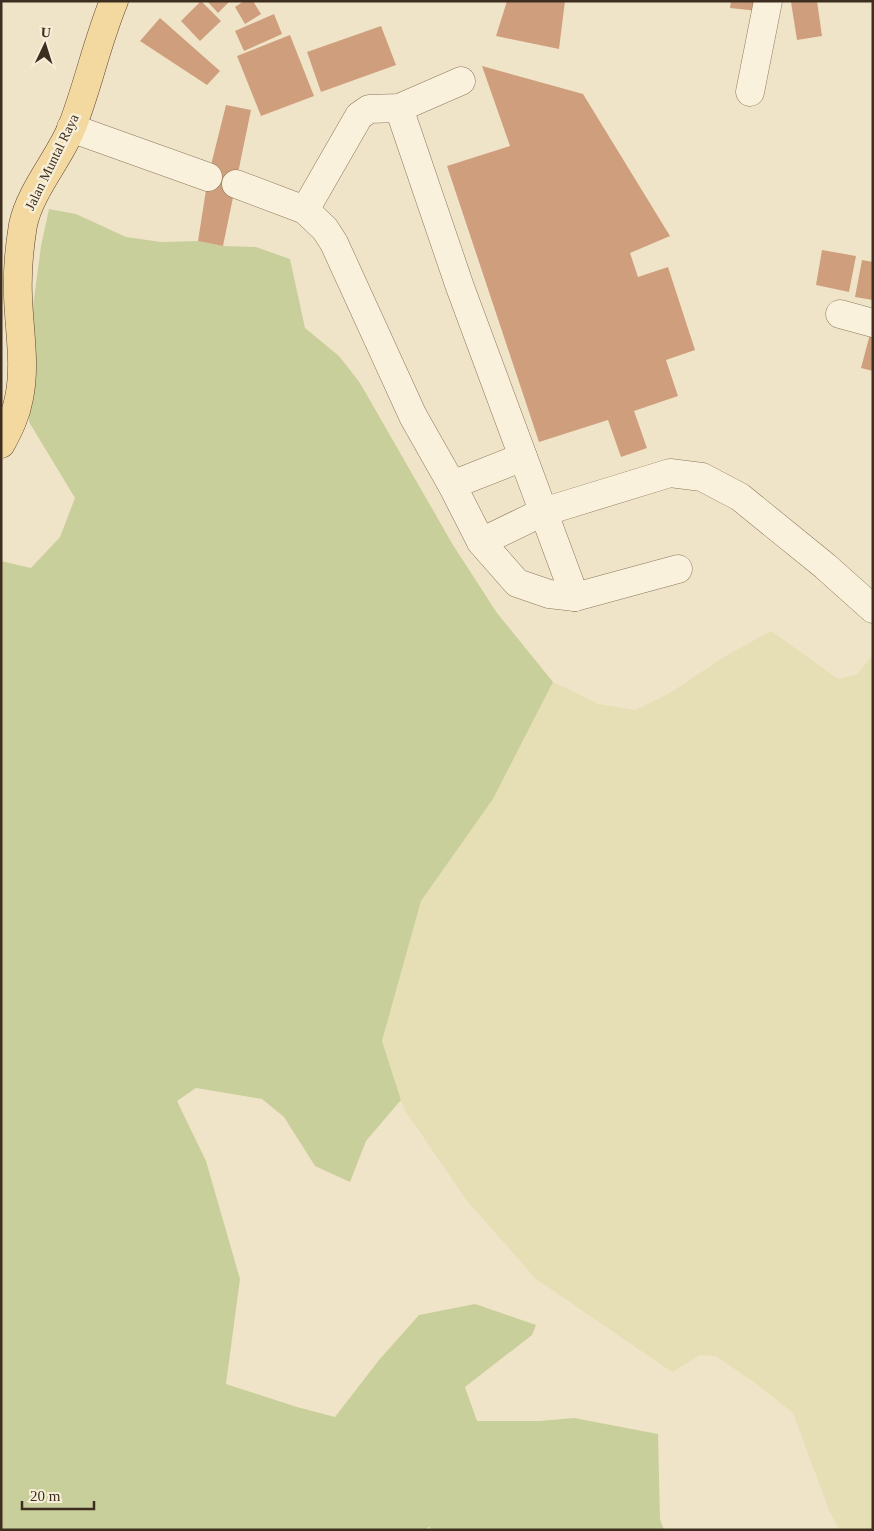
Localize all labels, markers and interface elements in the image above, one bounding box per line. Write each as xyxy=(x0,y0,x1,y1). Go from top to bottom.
north arrow xyxy=(20,20,70,70)
text: U xyxy=(40,25,51,40)
street label: Jalan Muntal Raya xyxy=(22,111,82,212)
scale bar xyxy=(22,1478,95,1510)
text: 20 m xyxy=(30,1488,61,1504)

